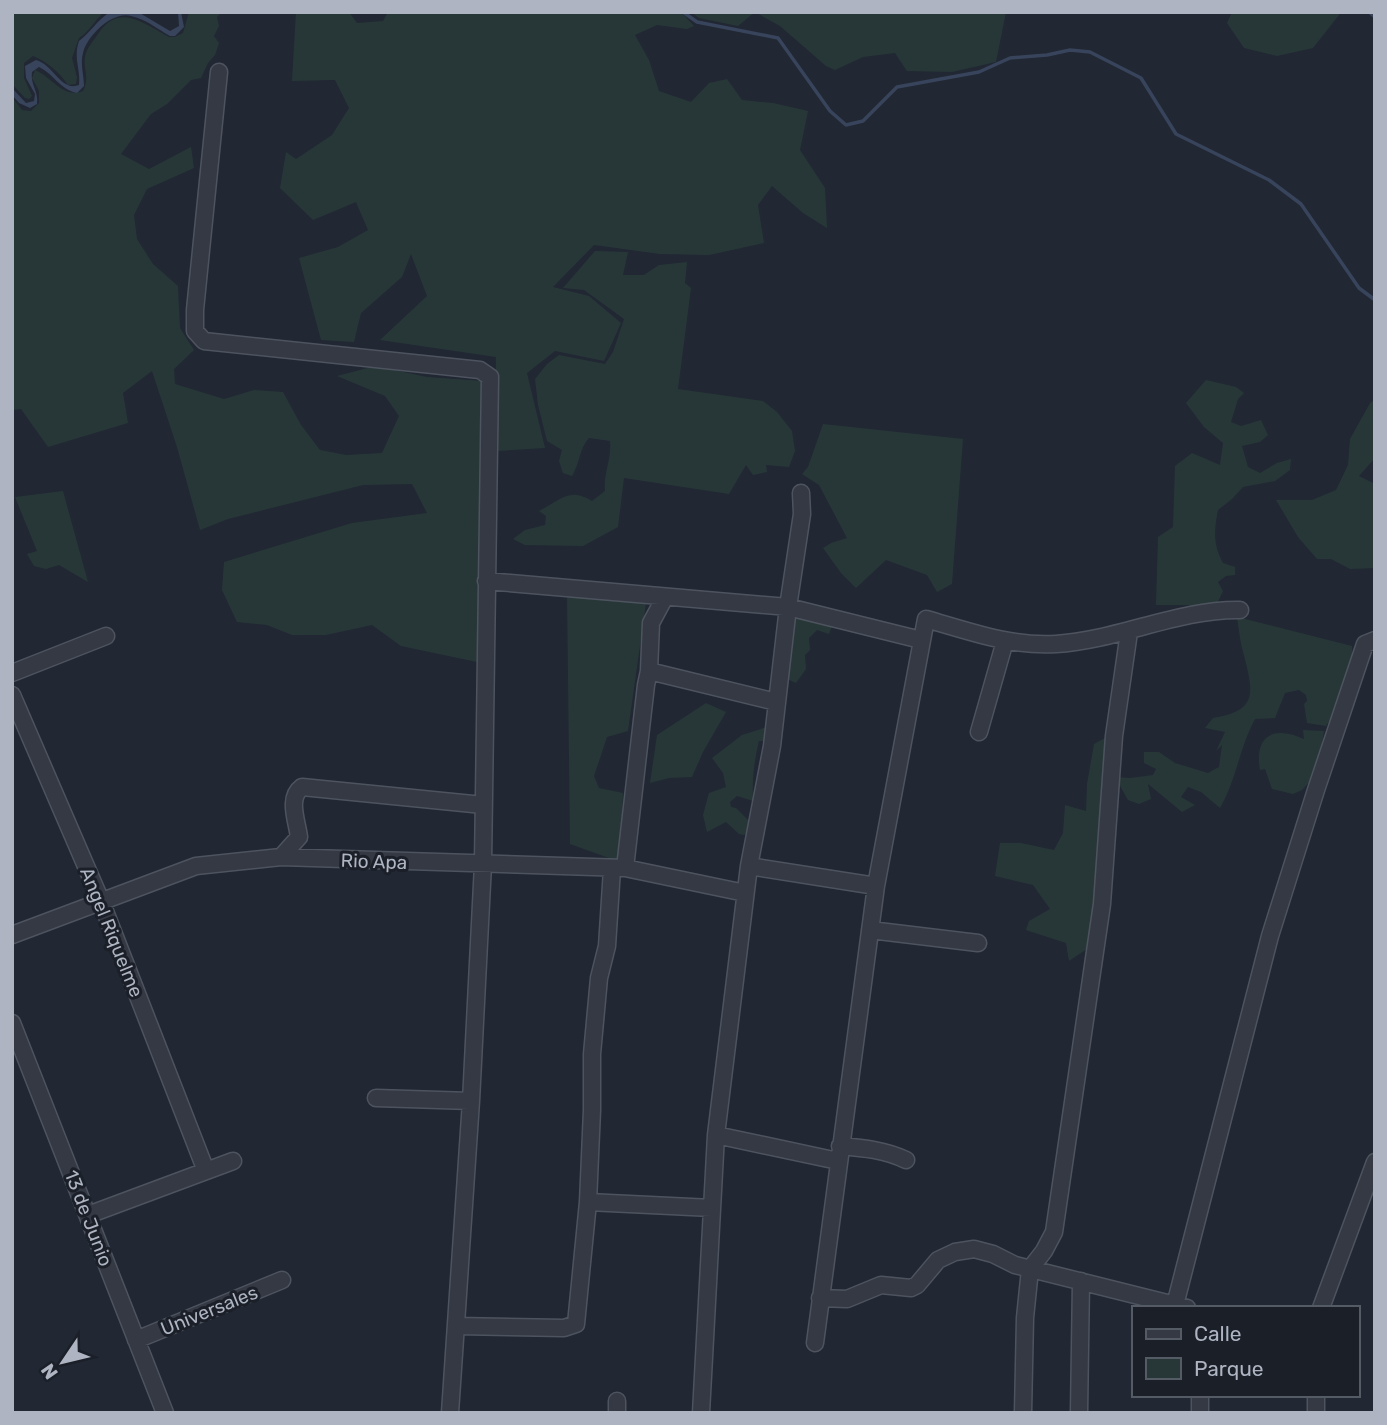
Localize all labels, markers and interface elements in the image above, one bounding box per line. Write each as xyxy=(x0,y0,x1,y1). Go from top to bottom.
street label: Rio Apa xyxy=(340,849,408,874)
street label: Angel Riquelme xyxy=(75,864,148,1001)
street label: 13 de Junio xyxy=(60,1167,117,1270)
street label: Universales xyxy=(157,1281,261,1340)
legend xyxy=(1132,1306,1359,1397)
text: Calle xyxy=(1194,1321,1242,1346)
north arrow xyxy=(28,1327,98,1397)
text: Parque xyxy=(1194,1356,1264,1381)
text: N xyxy=(36,1359,63,1384)

